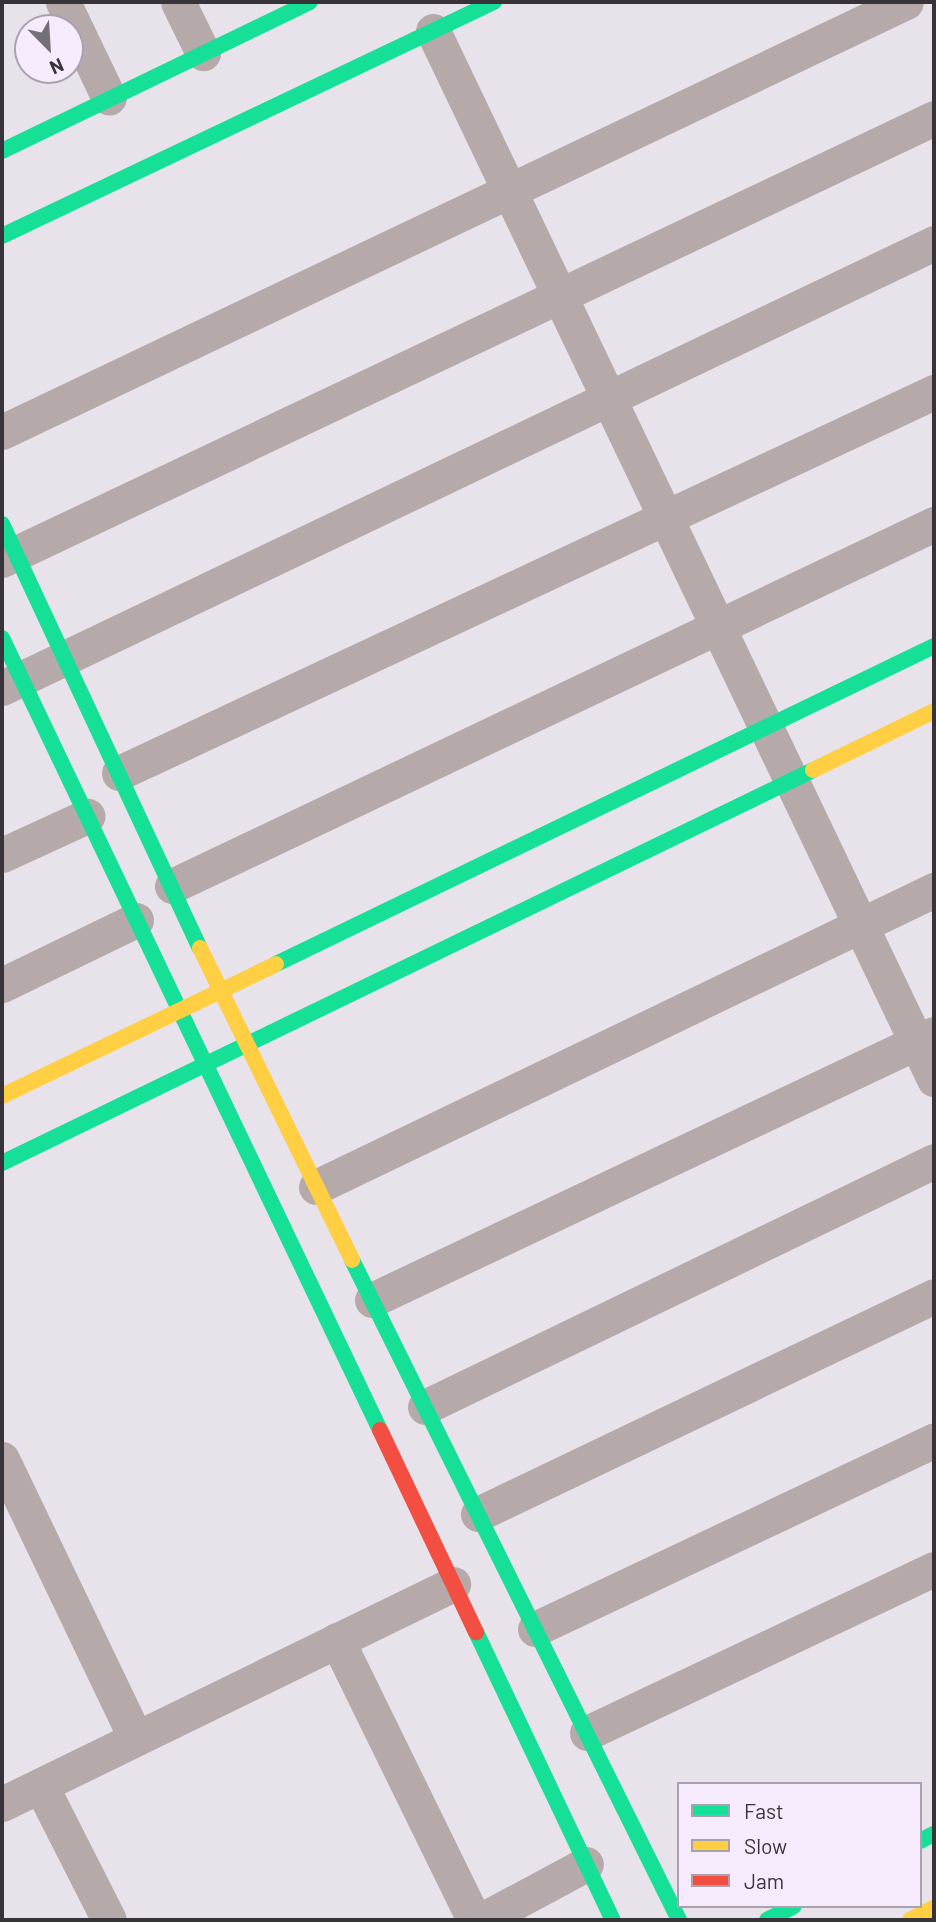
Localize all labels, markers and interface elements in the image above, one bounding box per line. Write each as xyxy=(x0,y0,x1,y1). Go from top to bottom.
north arrow xyxy=(14,14,84,84)
text: N xyxy=(46,54,67,80)
legend xyxy=(677,1782,922,1908)
text: Fast xyxy=(744,1798,784,1823)
text: Slow xyxy=(744,1833,787,1858)
text: Jam xyxy=(744,1868,784,1893)

